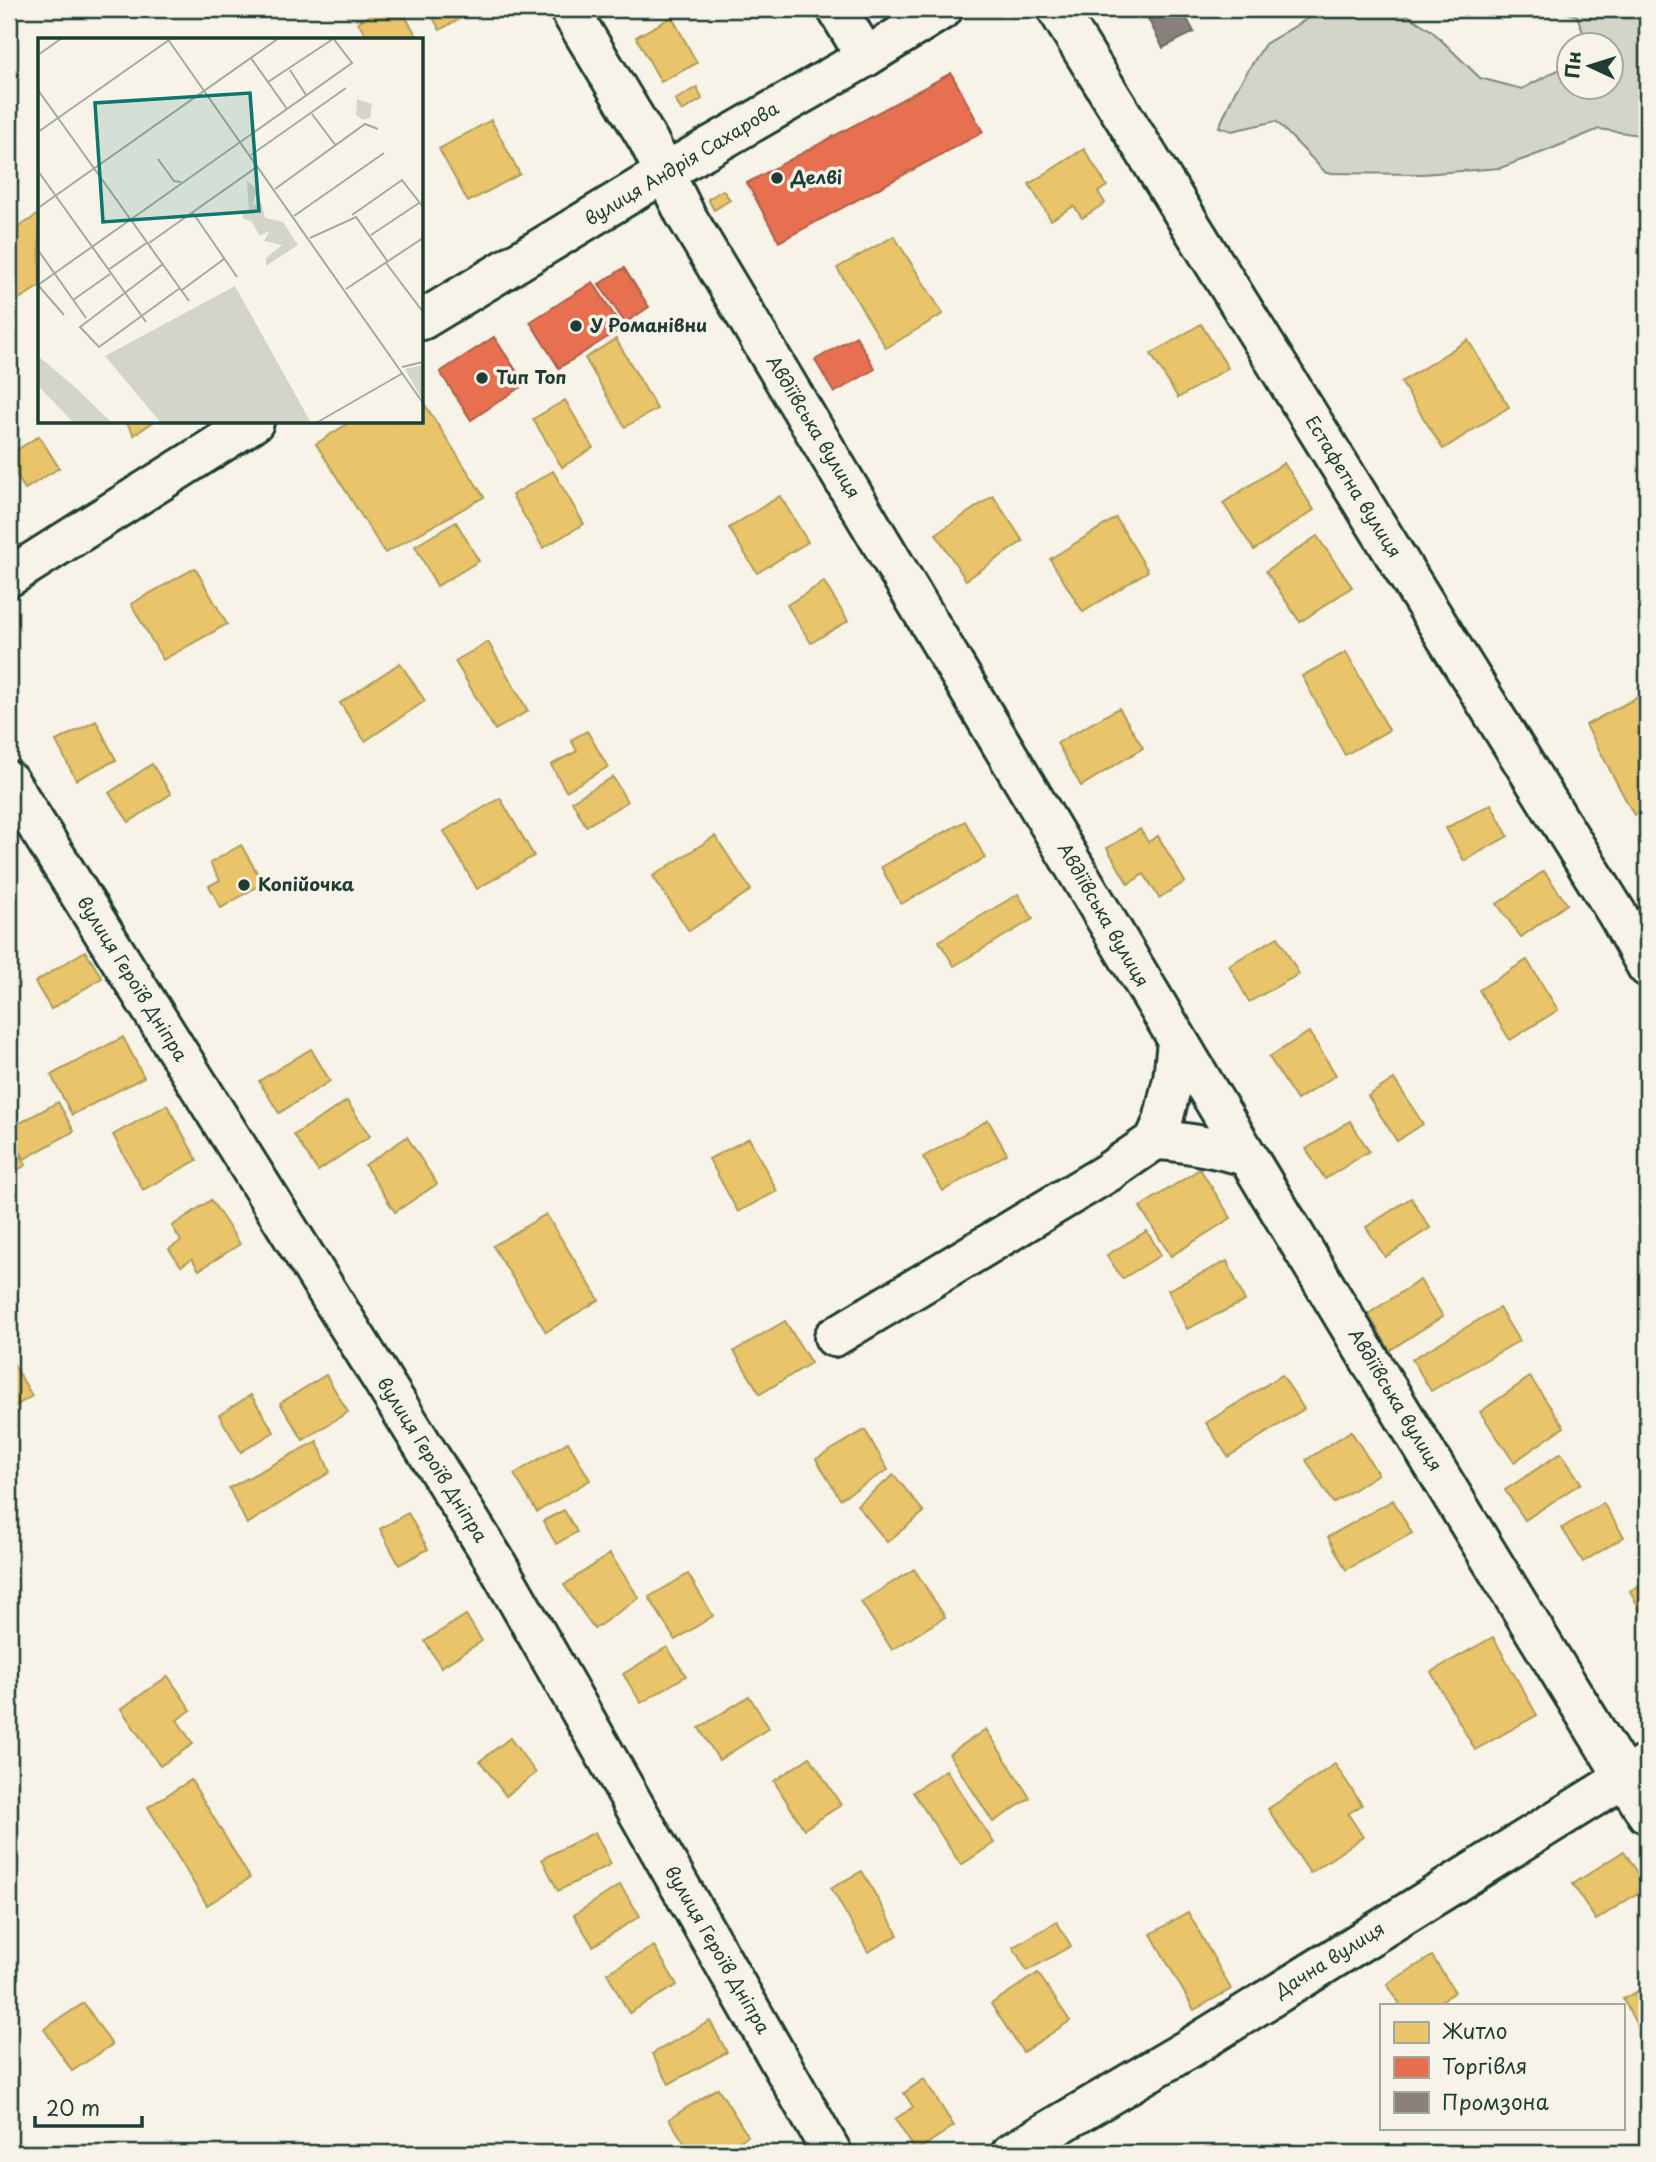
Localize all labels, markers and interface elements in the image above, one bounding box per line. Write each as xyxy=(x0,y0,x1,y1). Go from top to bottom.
north arrow xyxy=(1554,32,1624,102)
inset map xyxy=(38,38,424,424)
text: Пн xyxy=(1557,50,1587,79)
street label: вулиця Андрія Сахарова xyxy=(579,94,784,231)
place label: Делві xyxy=(790,163,842,190)
marker: Делві xyxy=(769,170,785,186)
place label: У Романівни xyxy=(590,311,707,338)
marker: У Романівни xyxy=(568,318,584,334)
street label: Авдіївська вулиця xyxy=(761,350,868,503)
place label: Тип Топ xyxy=(496,363,566,390)
marker: Тип Топ xyxy=(474,370,490,386)
street label: Естафетна вулиця xyxy=(1300,410,1409,562)
street label: Авдіївська вулиця xyxy=(1052,837,1157,991)
place label: Копійочка xyxy=(258,870,355,897)
marker: Копійочка xyxy=(236,877,252,893)
street label: вулиця Героїв Дніпра xyxy=(71,890,195,1067)
street label: Авдіївська вулиця xyxy=(1343,1323,1450,1476)
street label: вулиця Героїв Дніпра xyxy=(371,1371,495,1548)
street label: вулиця Героїв Дніпра xyxy=(659,1860,778,2039)
street label: Дачна вулиця xyxy=(1268,1914,1389,2004)
legend xyxy=(1380,2004,1624,2130)
text: Житло xyxy=(1442,2014,1507,2046)
text: Торгівля xyxy=(1442,2049,1527,2081)
scale bar xyxy=(35,2085,142,2129)
text: Промзона xyxy=(1442,2085,1549,2117)
text: 20 m xyxy=(46,2091,100,2123)

